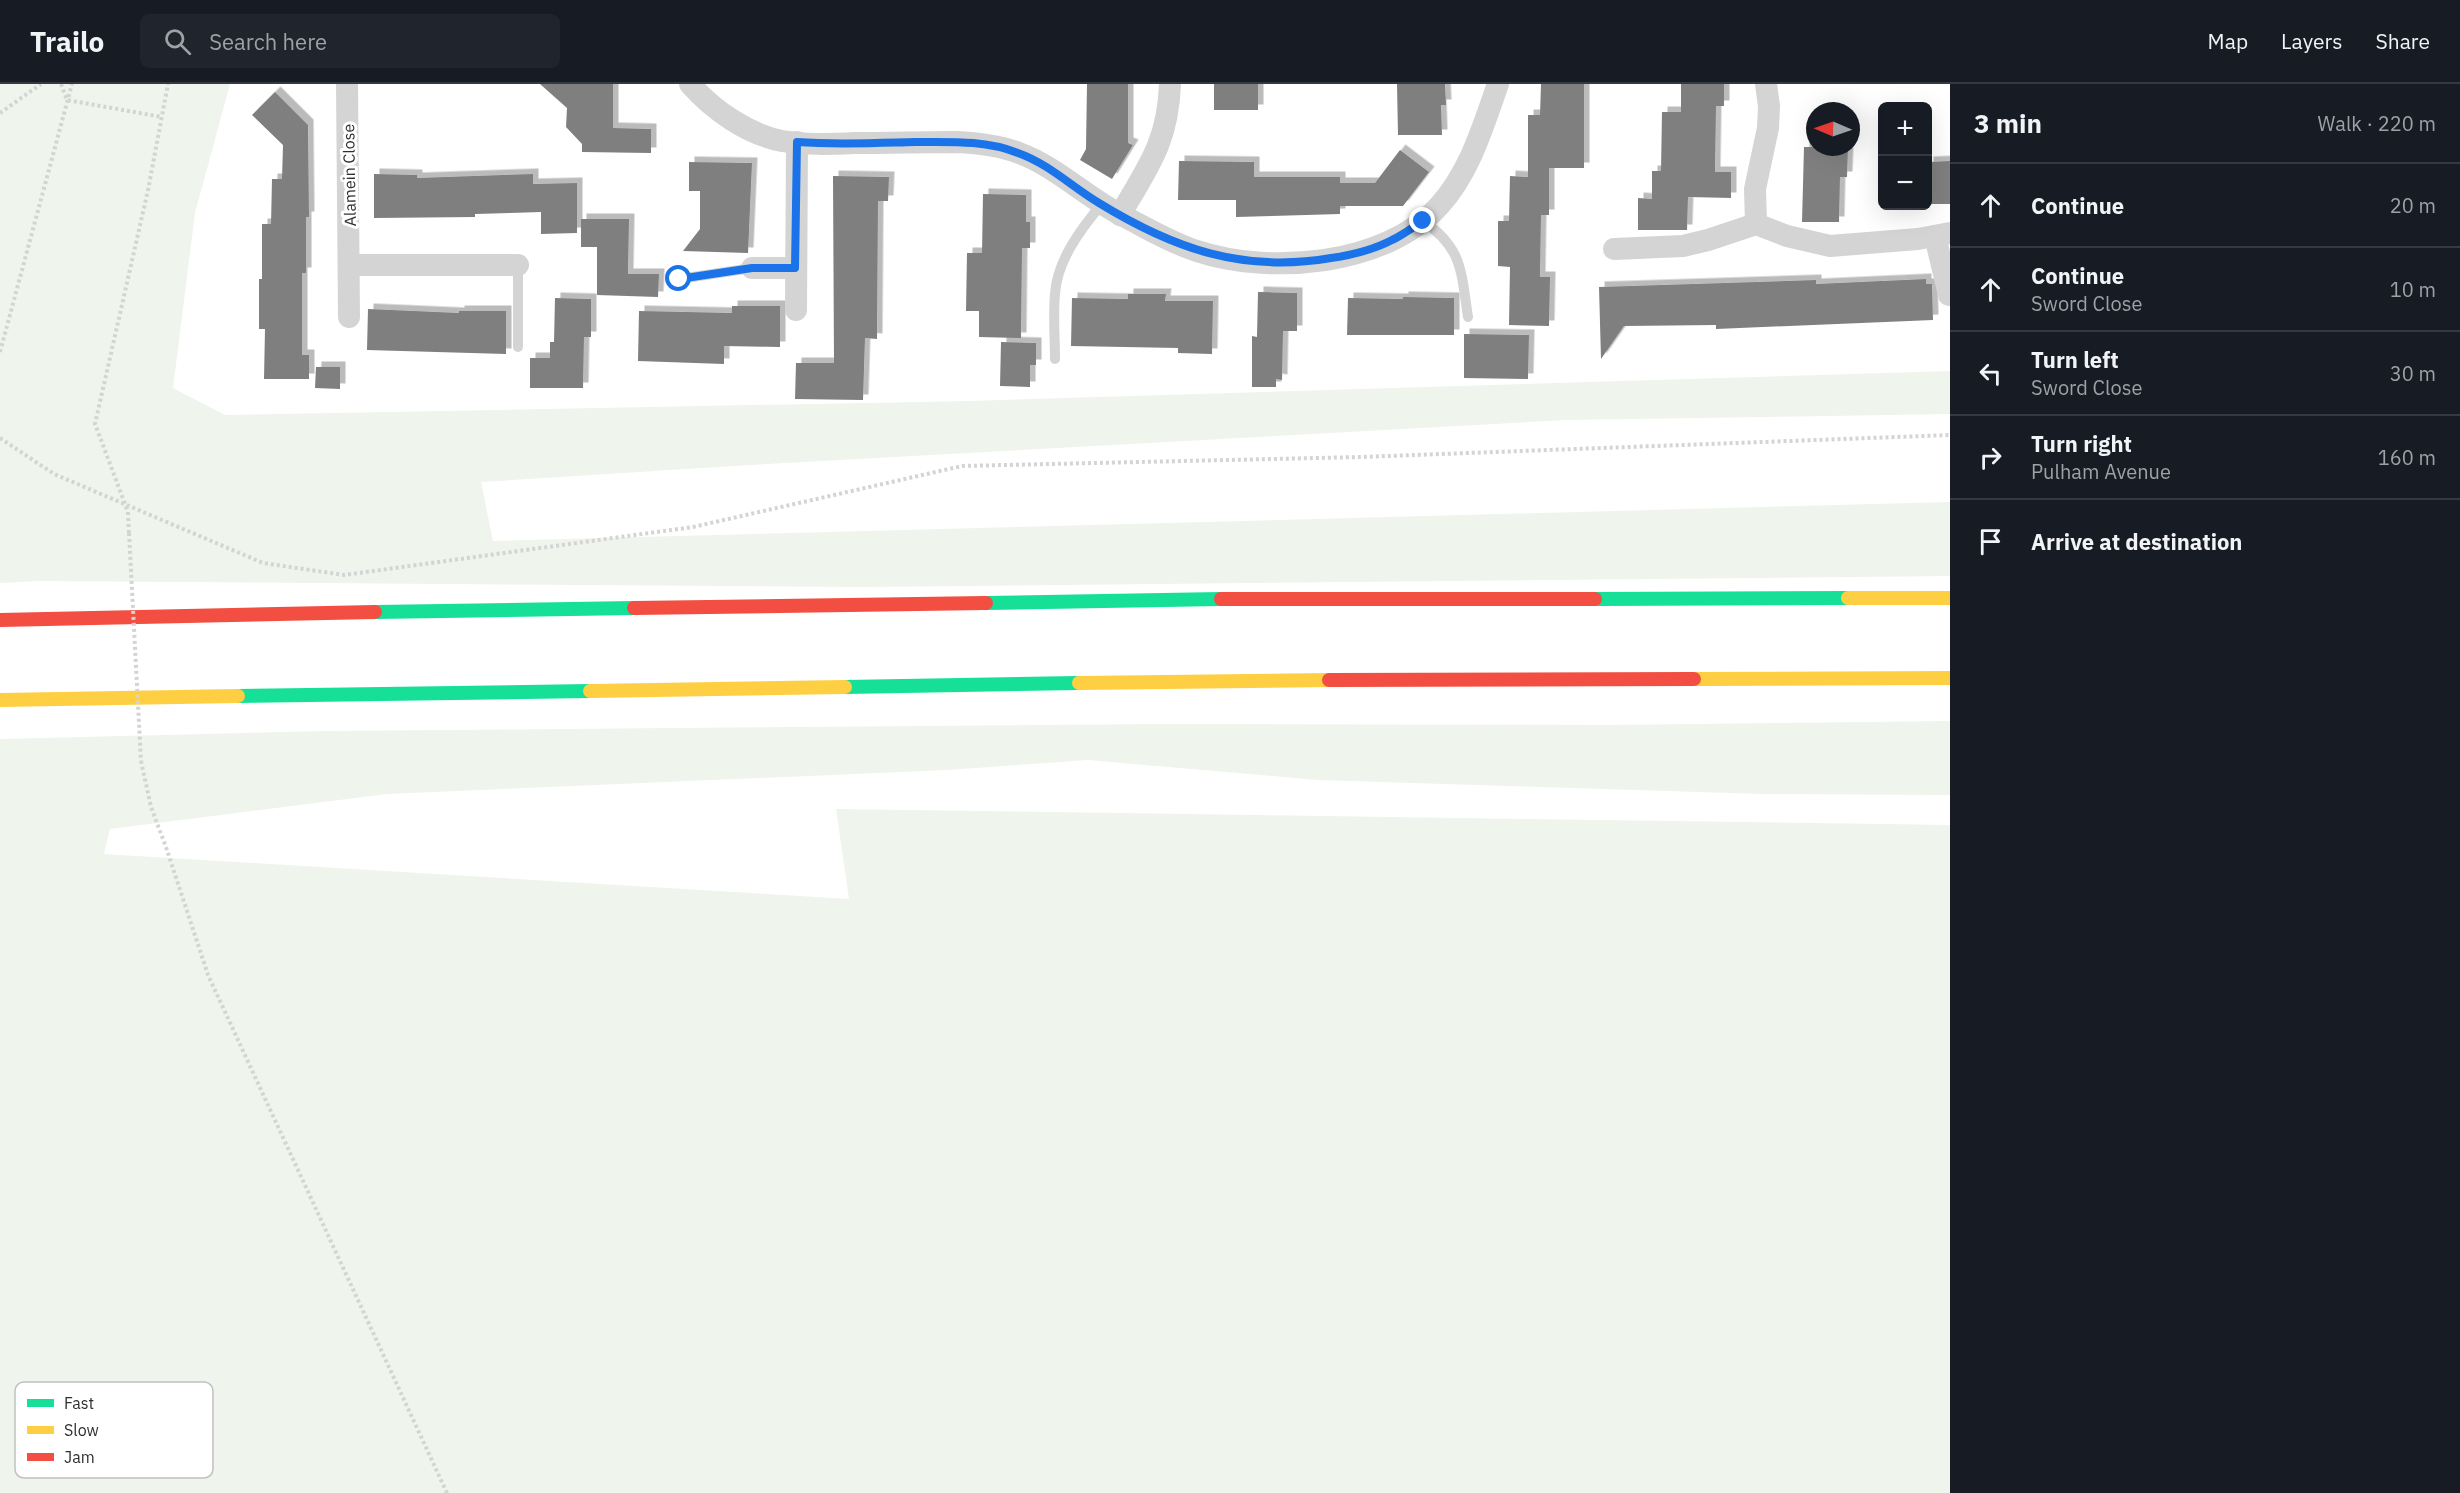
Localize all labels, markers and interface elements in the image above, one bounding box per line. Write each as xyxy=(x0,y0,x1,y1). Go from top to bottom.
search box xyxy=(140,14,560,68)
text: Trailo xyxy=(30,23,104,60)
icon: search xyxy=(161,25,194,58)
text: Search here xyxy=(209,27,327,56)
text: Map xyxy=(2208,27,2248,55)
text: Layers xyxy=(2281,27,2343,55)
text: Share xyxy=(2376,27,2430,55)
north arrow xyxy=(1806,102,1860,156)
map controls xyxy=(1878,102,1932,210)
button: + xyxy=(1878,102,1932,156)
text: 3 min xyxy=(1974,106,2042,140)
text: Walk · 220 m xyxy=(2318,110,2436,137)
street label: Alamein Close xyxy=(338,123,360,226)
button: − xyxy=(1878,156,1932,210)
icon: ahead xyxy=(1974,189,2007,222)
text: Continue xyxy=(2031,191,2124,220)
text: 20 m xyxy=(2390,192,2436,219)
route end xyxy=(1409,207,1435,233)
text: Continue xyxy=(2031,261,2124,290)
route start xyxy=(665,265,691,291)
icon: ahead xyxy=(1974,273,2007,306)
text: 10 m xyxy=(2390,276,2436,303)
text: Sword Close xyxy=(2031,290,2142,317)
text: Turn left xyxy=(2031,345,2119,374)
icon: left xyxy=(1974,357,2007,390)
text: 30 m xyxy=(2390,360,2436,387)
text: Sword Close xyxy=(2031,374,2142,401)
text: Turn right xyxy=(2031,429,2132,458)
icon: right xyxy=(1974,441,2007,474)
text: 160 m xyxy=(2378,444,2436,471)
text: Pulham Avenue xyxy=(2031,458,2171,485)
icon: arrive xyxy=(1974,525,2007,558)
text: Arrive at destination xyxy=(2031,527,2242,556)
legend xyxy=(15,1382,213,1478)
text: Fast xyxy=(64,1393,94,1413)
text: Slow xyxy=(64,1420,99,1440)
text: Jam xyxy=(64,1447,95,1467)

